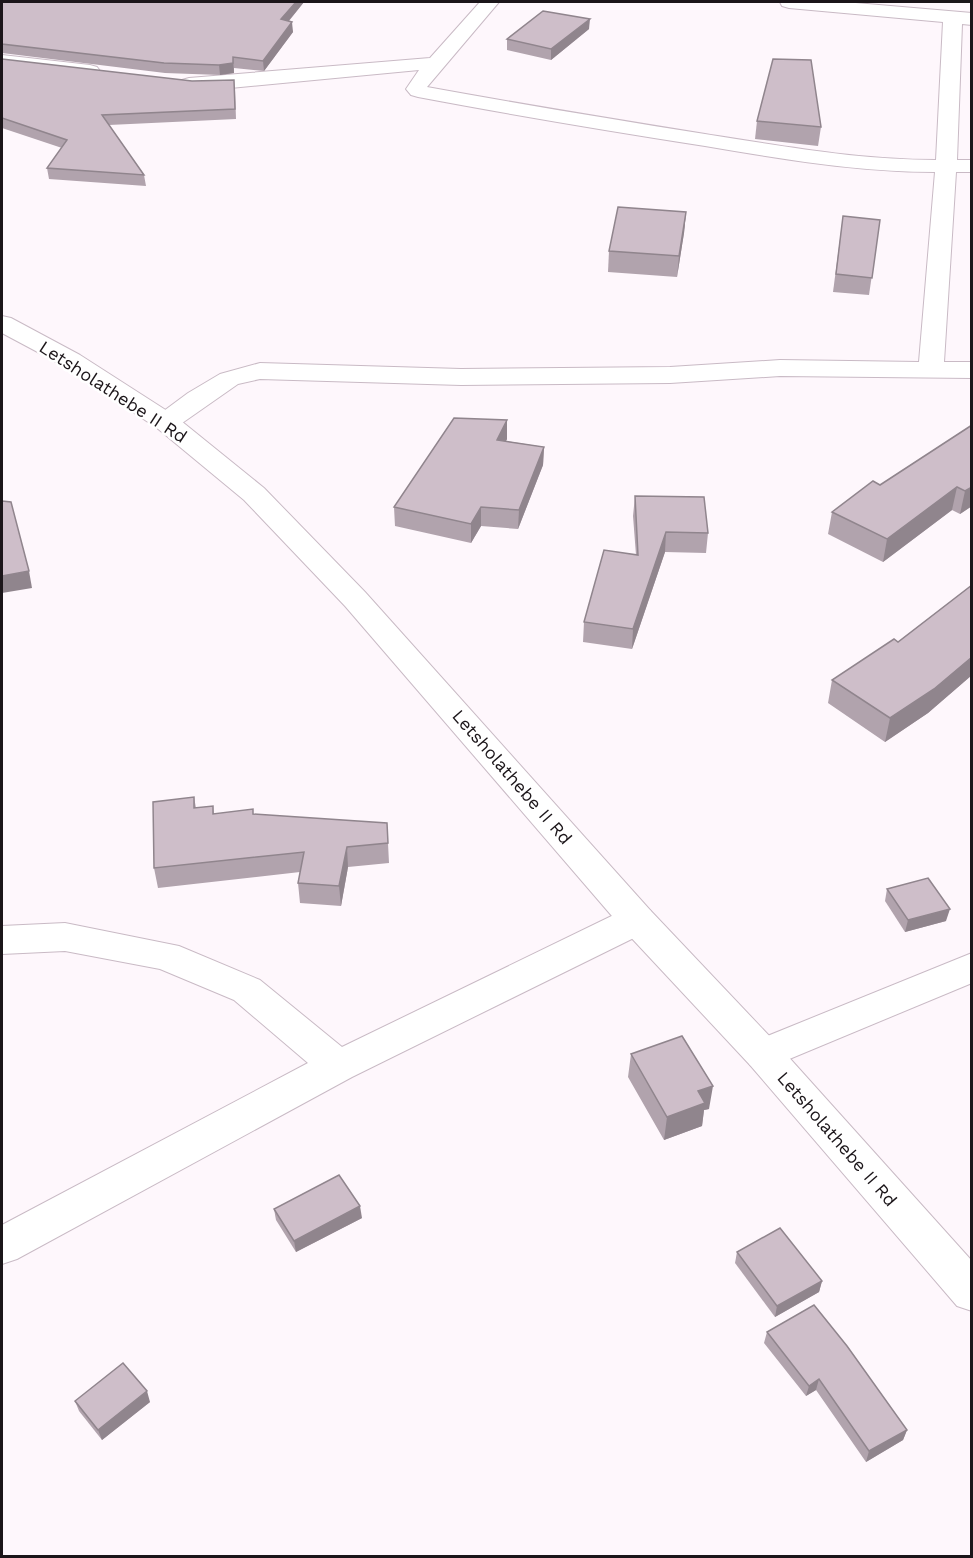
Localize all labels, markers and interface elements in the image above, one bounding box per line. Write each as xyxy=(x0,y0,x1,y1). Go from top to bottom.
street label: Letsholathebe II Rd xyxy=(36,336,191,447)
street label: Letsholathebe II Rd xyxy=(448,705,577,848)
street label: Letsholathebe II Rd xyxy=(773,1067,902,1210)

